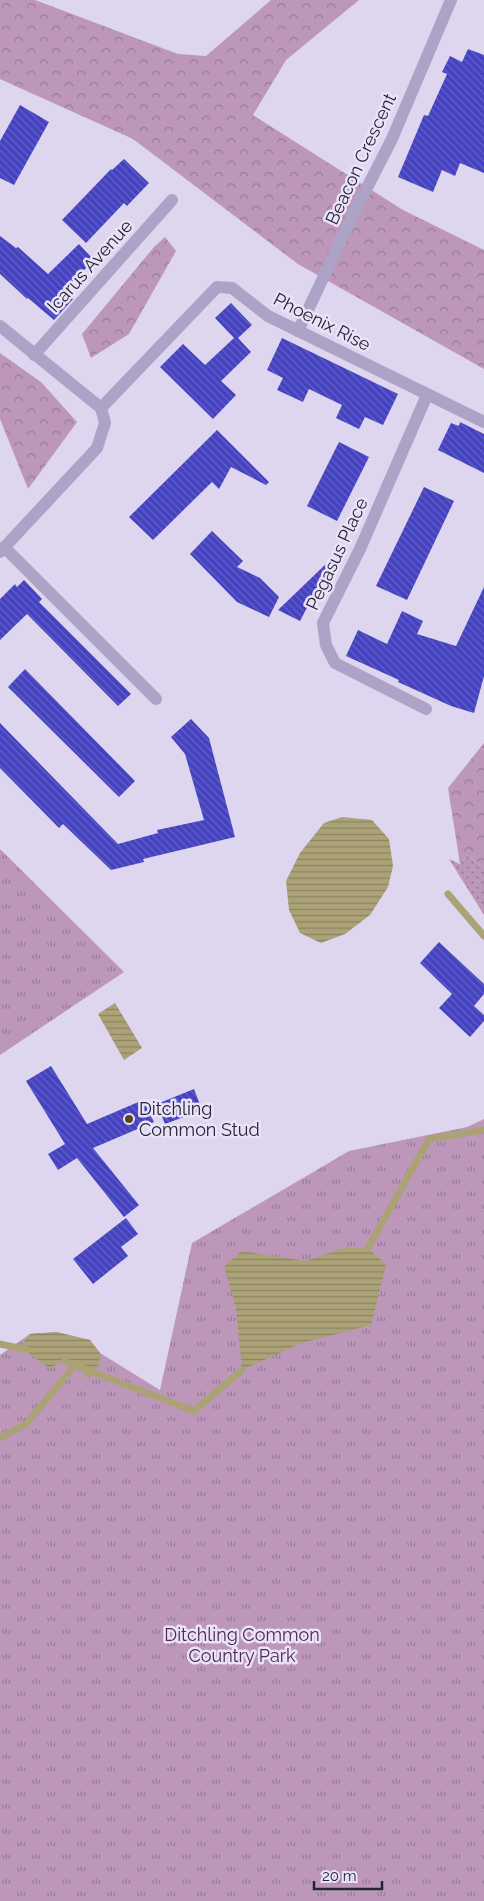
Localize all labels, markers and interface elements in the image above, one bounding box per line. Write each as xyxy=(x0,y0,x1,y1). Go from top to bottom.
street label: Beacon Crescent xyxy=(321,90,400,228)
street label: Icarus Avenue xyxy=(43,215,137,316)
street label: Phoenix Rise xyxy=(270,288,375,355)
street label: Pegasus Place xyxy=(301,494,372,613)
place label: Ditchling Common Stud xyxy=(139,1098,260,1140)
marker: Ditchling Common Stud xyxy=(123,1113,135,1125)
park label: Ditchling Common Country Park xyxy=(164,1624,320,1666)
scale bar xyxy=(314,1858,382,1890)
text: 20 m xyxy=(322,1867,357,1885)

